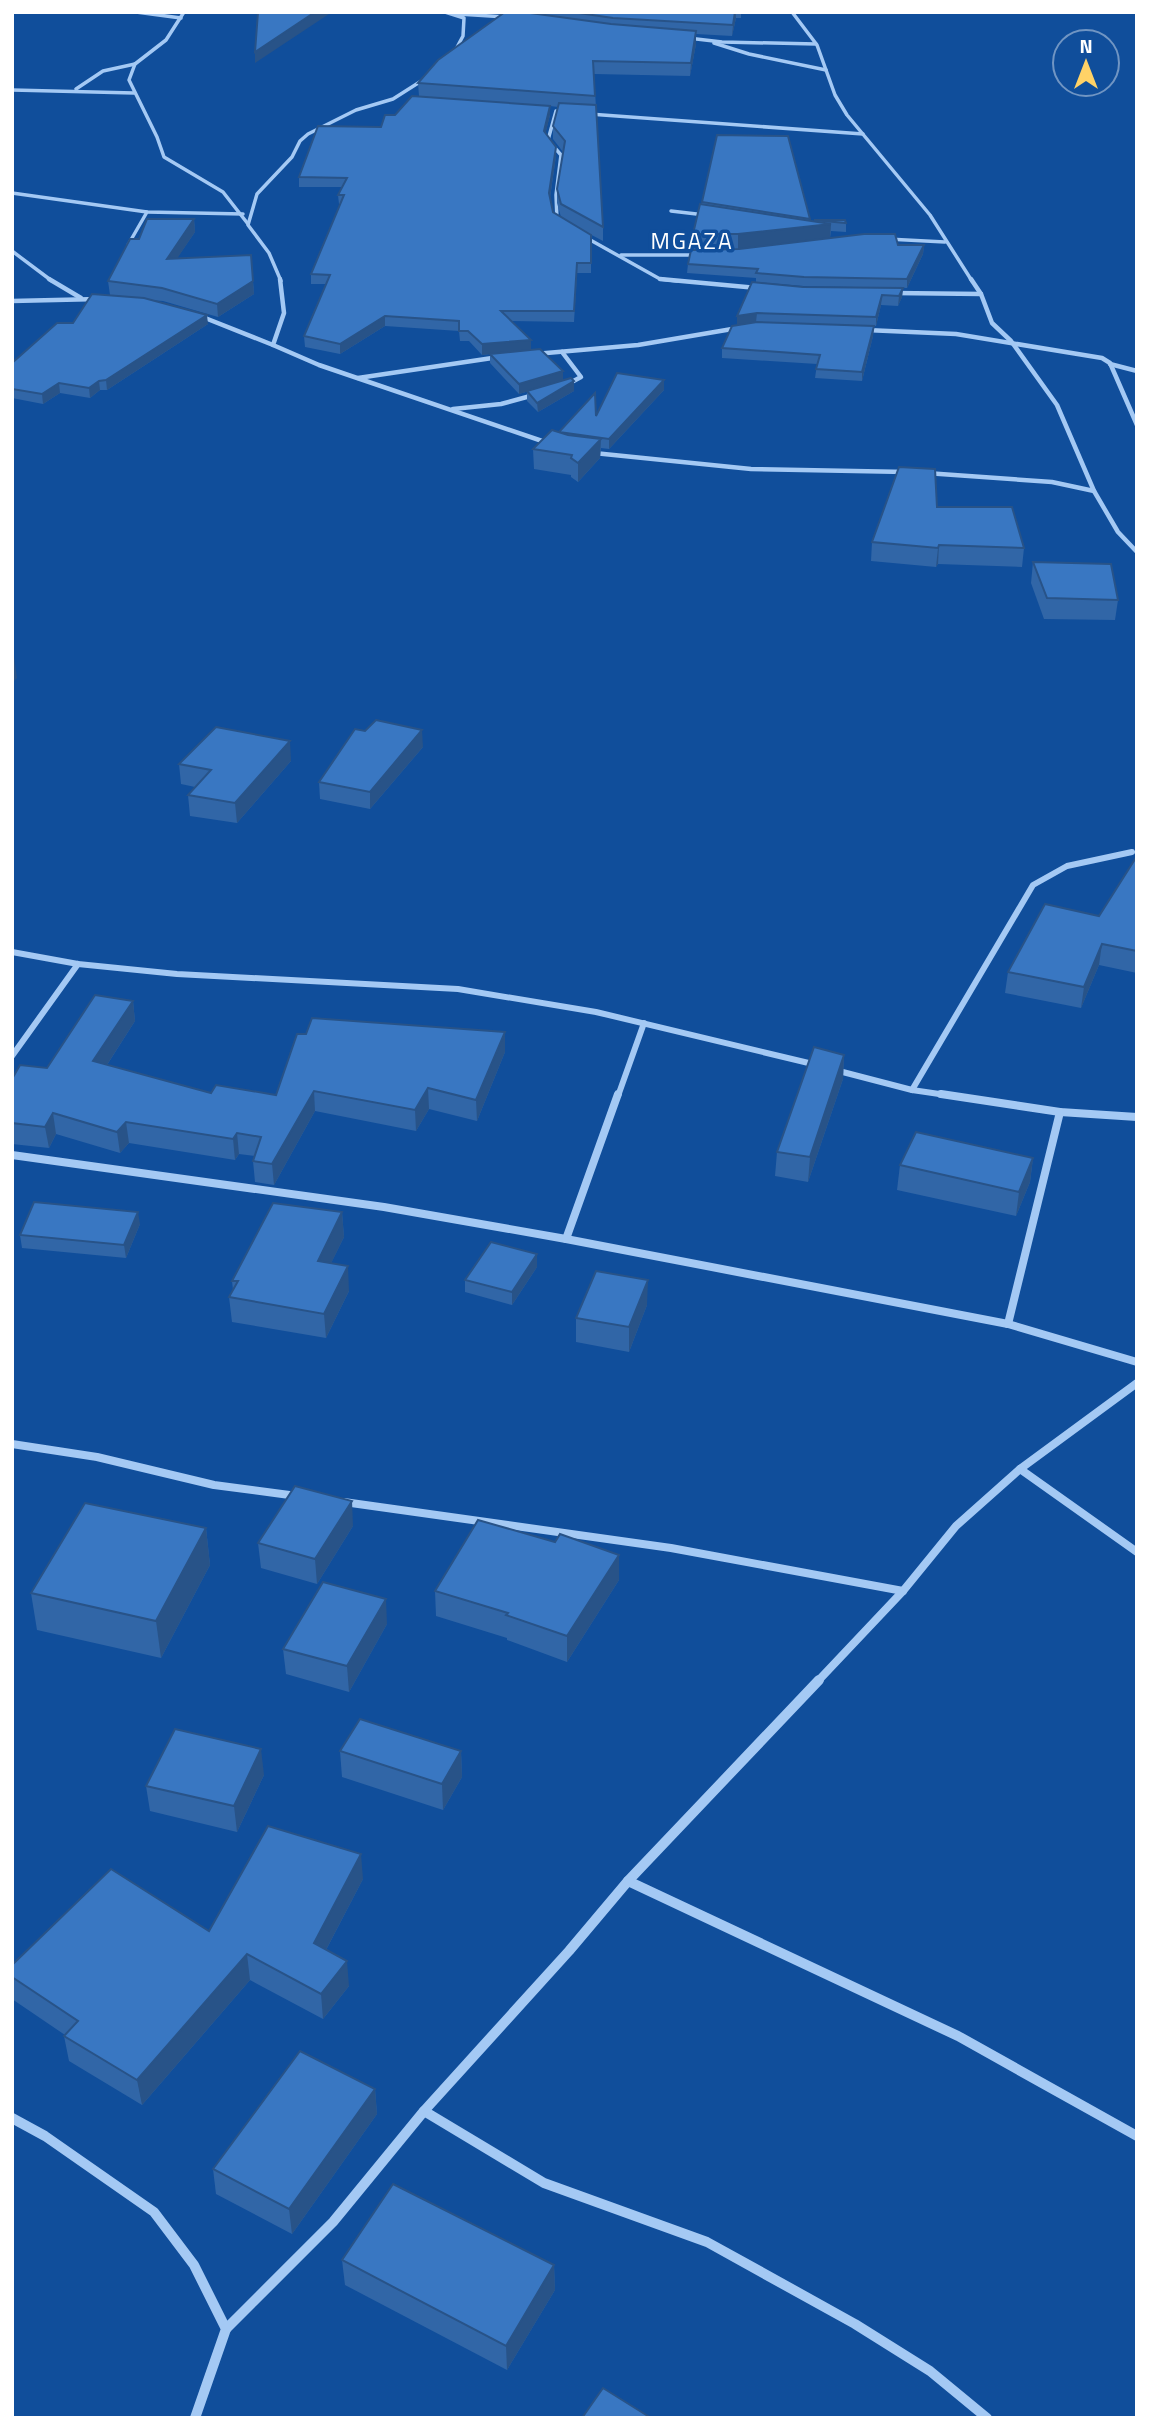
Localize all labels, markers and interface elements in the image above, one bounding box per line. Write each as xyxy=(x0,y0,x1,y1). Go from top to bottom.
north arrow xyxy=(1051,28,1121,98)
text: N xyxy=(1079,31,1093,60)
district label: MGAZA xyxy=(650,223,734,258)

